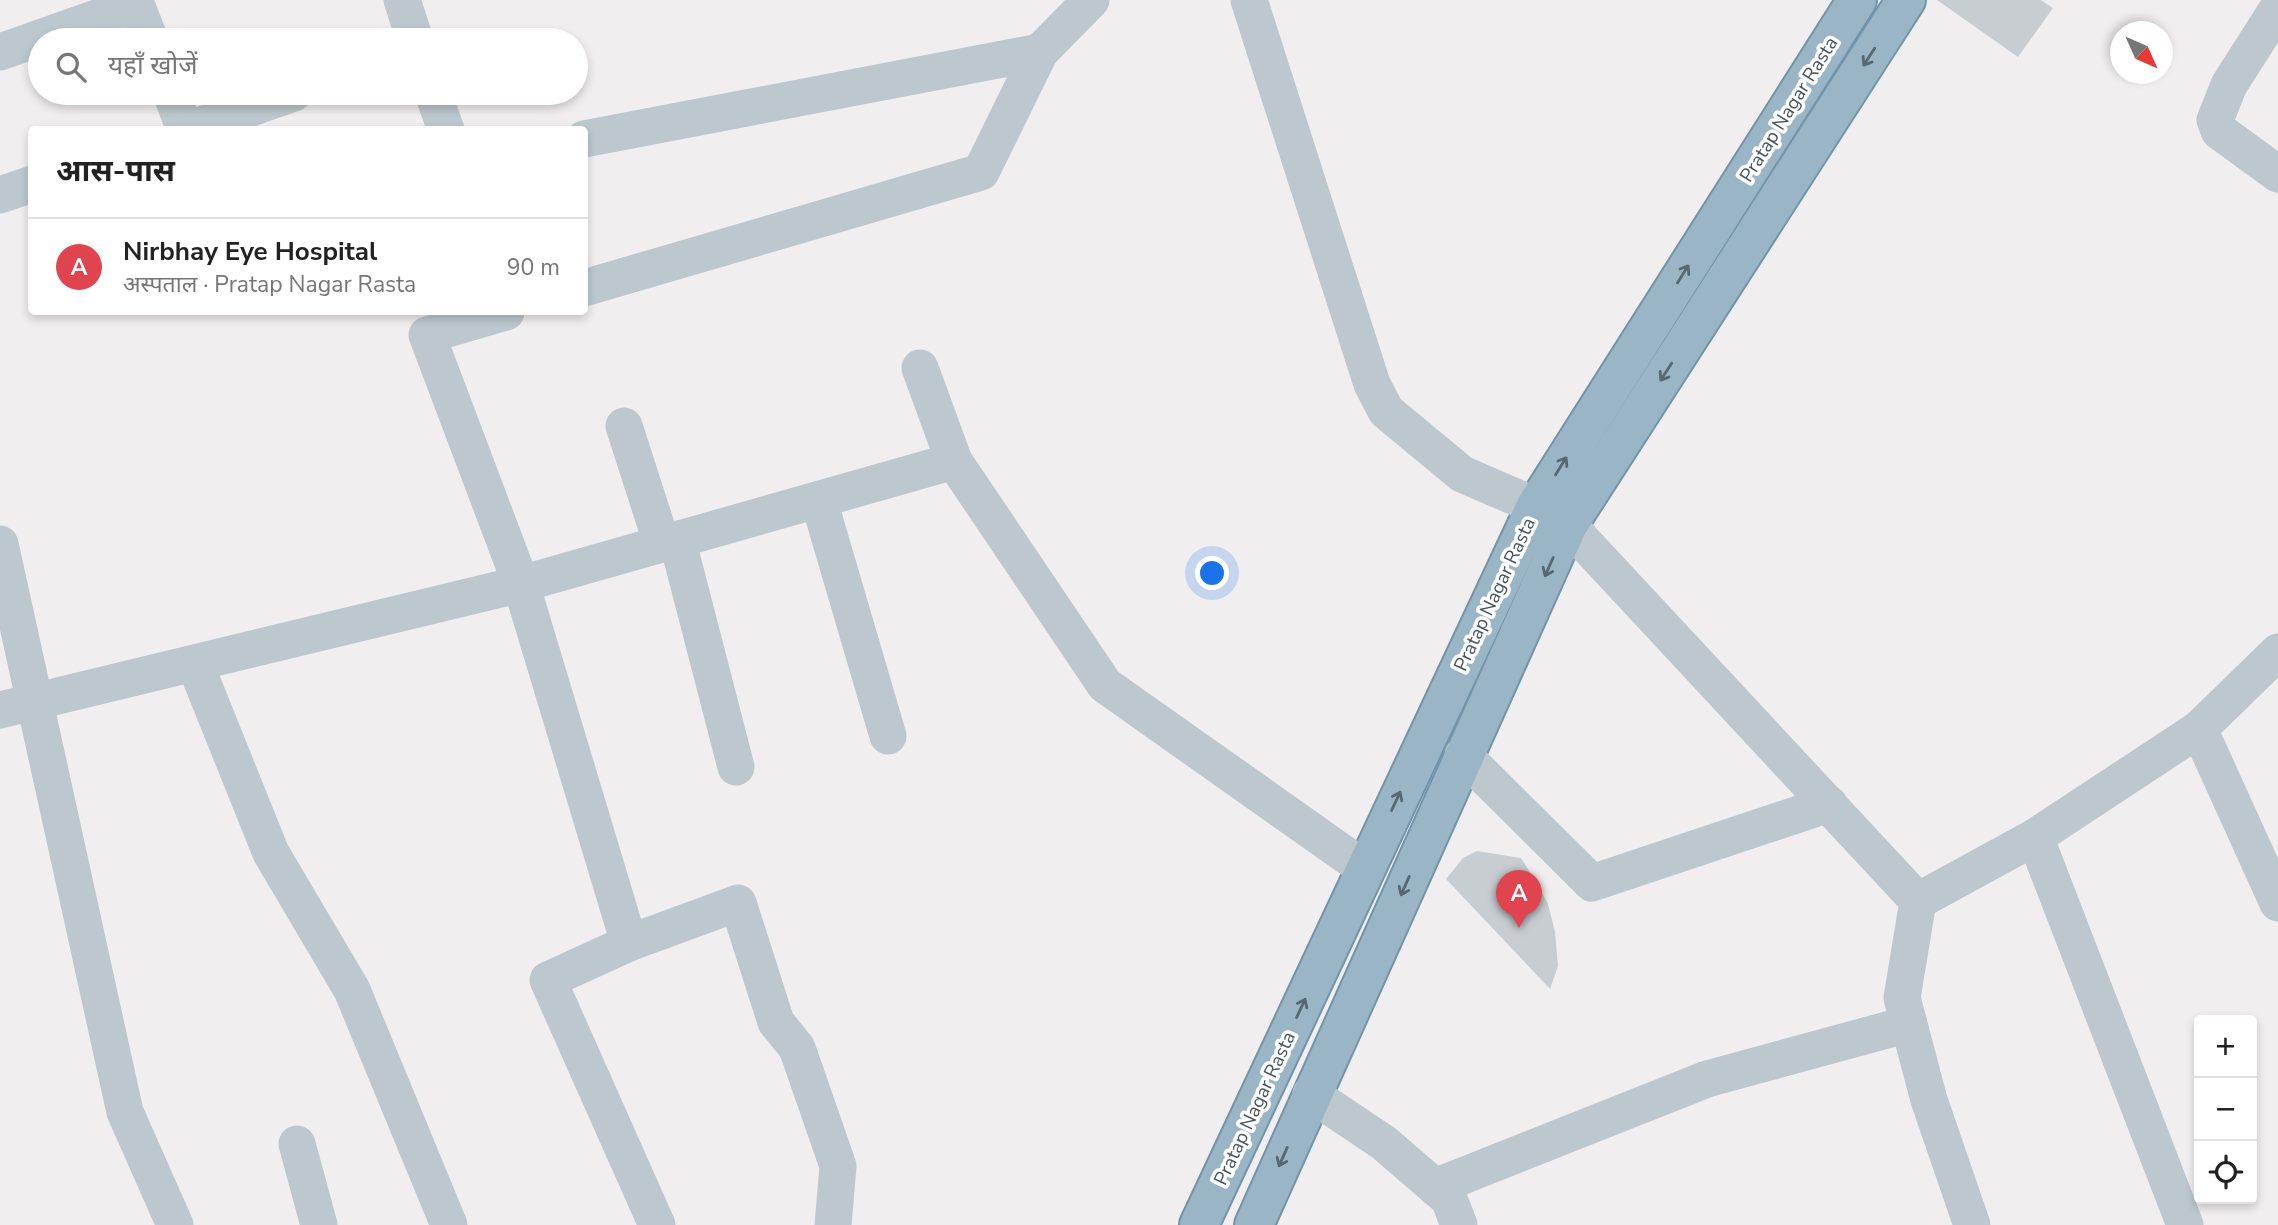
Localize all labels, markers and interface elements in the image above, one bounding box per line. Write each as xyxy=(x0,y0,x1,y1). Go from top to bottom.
north arrow xyxy=(2110,21,2173,84)
search box xyxy=(28,28,588,105)
street label: Pratap Nagar Rasta xyxy=(1734,32,1844,187)
one-way arrow xyxy=(1861,47,1875,67)
icon: search xyxy=(52,48,90,86)
text: यहाँ खोजें xyxy=(108,48,198,83)
text: आस-पास xyxy=(56,151,175,192)
text: Nirbhay Eye Hospital xyxy=(123,234,377,269)
text: A xyxy=(70,252,88,283)
text: 90 m xyxy=(507,252,560,283)
one-way arrow xyxy=(1677,264,1691,284)
text: अस्पताल · Pratap Nagar Rasta xyxy=(123,269,416,300)
one-way arrow xyxy=(1658,362,1673,381)
one-way arrow xyxy=(1555,456,1569,476)
street label: Pratap Nagar Rasta xyxy=(1448,513,1542,676)
one-way arrow xyxy=(1542,555,1555,577)
your location xyxy=(1195,556,1229,590)
one-way arrow xyxy=(1389,791,1403,812)
pin: A xyxy=(1496,870,1542,928)
one-way arrow xyxy=(1398,874,1411,896)
one-way arrow xyxy=(1294,998,1308,1019)
map controls xyxy=(2194,1015,2257,1204)
button: + xyxy=(2194,1015,2257,1078)
street label: Pratap Nagar Rasta xyxy=(1208,1027,1302,1190)
button: − xyxy=(2194,1078,2257,1141)
button: locate xyxy=(2194,1141,2257,1204)
one-way arrow xyxy=(1276,1145,1289,1167)

